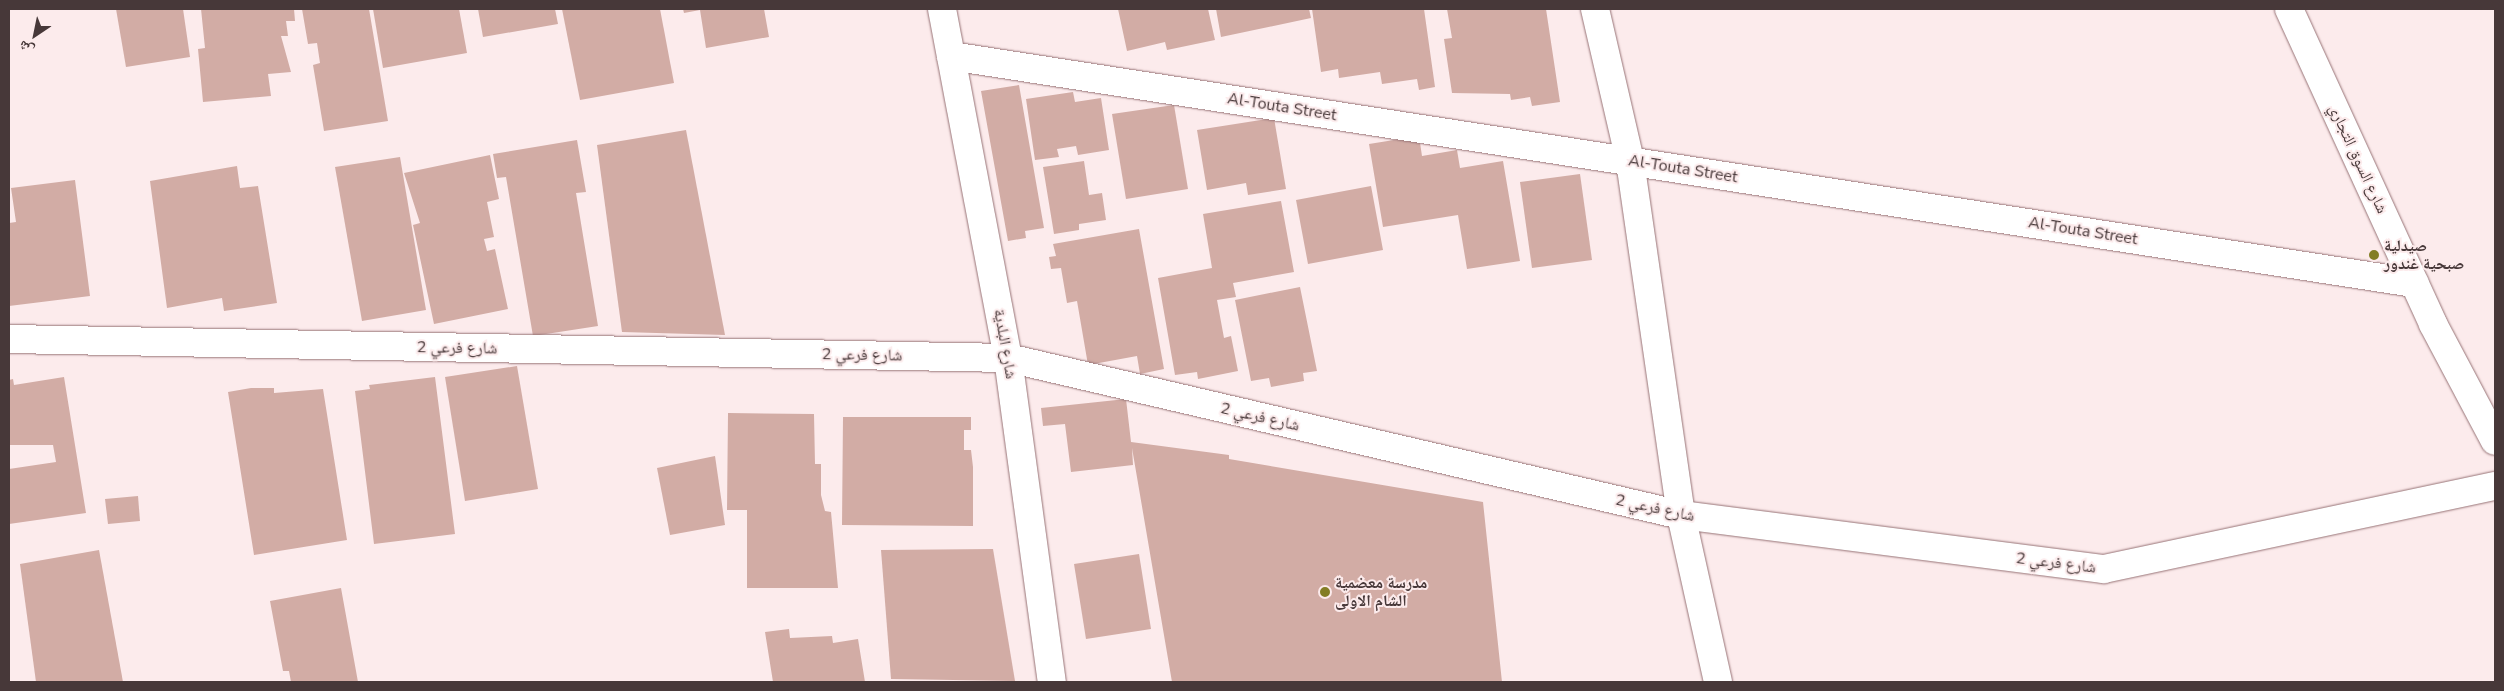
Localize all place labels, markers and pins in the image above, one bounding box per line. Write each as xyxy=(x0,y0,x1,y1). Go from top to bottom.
place label: صيدلية صبحية غندور xyxy=(2384,236,2464,274)
marker: صيدلية صبحية غندور xyxy=(2368,249,2380,261)
place label: مدرسة معضمية الشام الاولى xyxy=(1335,573,1427,611)
marker: مدرسة معضمية الشام الاولى xyxy=(1319,586,1331,598)

